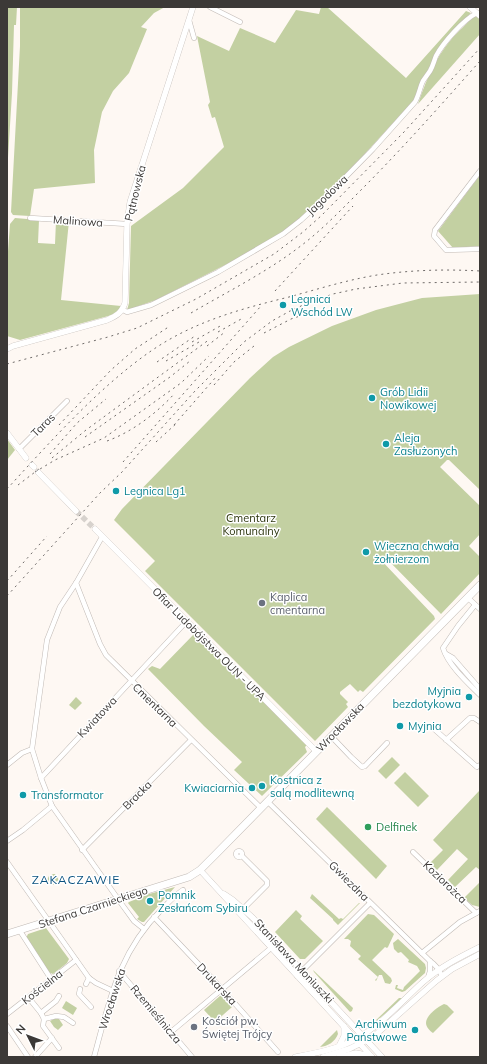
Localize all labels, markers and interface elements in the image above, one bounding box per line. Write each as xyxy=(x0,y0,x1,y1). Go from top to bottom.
street label: Pątnowska xyxy=(121,164,149,222)
street label: Jagodowa xyxy=(303,172,351,218)
street label: Malinowa xyxy=(53,212,103,230)
place label: Legnica Wschód LW xyxy=(291,292,353,319)
marker: Legnica Wschód LW xyxy=(278,300,288,310)
place label: Grób Lidii Nowikowej xyxy=(380,385,436,412)
marker: Grób Lidii Nowikowej xyxy=(367,393,377,403)
street label: Taras xyxy=(28,410,58,440)
place label: Aleja Zasłużonych xyxy=(394,431,457,458)
marker: Aleja Zasłużonych xyxy=(381,439,391,449)
place label: Legnica Lg1 xyxy=(124,484,186,498)
marker: Legnica Lg1 xyxy=(111,486,121,496)
park label: Cmentarz Komunalny xyxy=(222,511,280,538)
place label: Wieczna chwała żołnierzom xyxy=(374,539,459,566)
marker: Wieczna chwała żołnierzom xyxy=(361,547,371,557)
street label: Ofiar Ludobójstwa OUN - UPA xyxy=(149,584,269,704)
place label: Kaplica cmentarna xyxy=(270,590,325,617)
marker: Kaplica cmentarna xyxy=(257,598,267,608)
street label: Cmentarna xyxy=(130,680,180,730)
place label: Myjnia bezdotykowa xyxy=(392,684,461,711)
marker: Myjnia bezdotykowa xyxy=(464,692,474,702)
street label: Kwiatowa xyxy=(74,693,120,741)
street label: Wrocławska xyxy=(313,699,367,755)
place label: Myjnia xyxy=(408,719,442,733)
marker: Myjnia xyxy=(395,721,405,731)
place label: Kostnica z salą modlitewną xyxy=(270,773,355,800)
street label: Bracka xyxy=(119,777,155,813)
place label: Kwiaciarnia xyxy=(184,781,244,795)
marker: Kostnica z salą modlitewną xyxy=(257,781,267,791)
marker: Kwiaciarnia xyxy=(247,783,257,793)
place label: Transformator xyxy=(31,788,103,802)
marker: Transformator xyxy=(18,790,28,800)
place label: Delfinek xyxy=(376,820,418,834)
marker: Delfinek xyxy=(363,822,373,832)
street label: Gwiezdna xyxy=(326,858,372,904)
street label: Koziorożca xyxy=(420,858,470,906)
district label: ZAKACZAWIE xyxy=(32,872,120,887)
street label: Stefana Czarnieckiego xyxy=(37,883,149,931)
place label: Pomnik Zesłańcom Sybiru xyxy=(158,888,248,915)
marker: Pomnik Zesłańcom Sybiru xyxy=(145,896,155,906)
street label: Stanisława Moniuszki xyxy=(251,916,337,1006)
street label: Drukarska xyxy=(194,960,240,1008)
street label: Kościelna xyxy=(19,967,65,1007)
street label: Wrocławska xyxy=(96,967,128,1031)
street label: Rzemieślnicza xyxy=(127,982,185,1046)
place label: Kościół pw. Świętej Trójcy xyxy=(202,1014,272,1041)
north arrow xyxy=(8,1016,48,1056)
place label: Archiwum Państwowe xyxy=(347,1017,407,1044)
text: N xyxy=(13,1022,29,1037)
marker: Kościół pw. Świętej Trójcy xyxy=(189,1022,199,1032)
marker: Archiwum Państwowe xyxy=(410,1025,420,1035)

